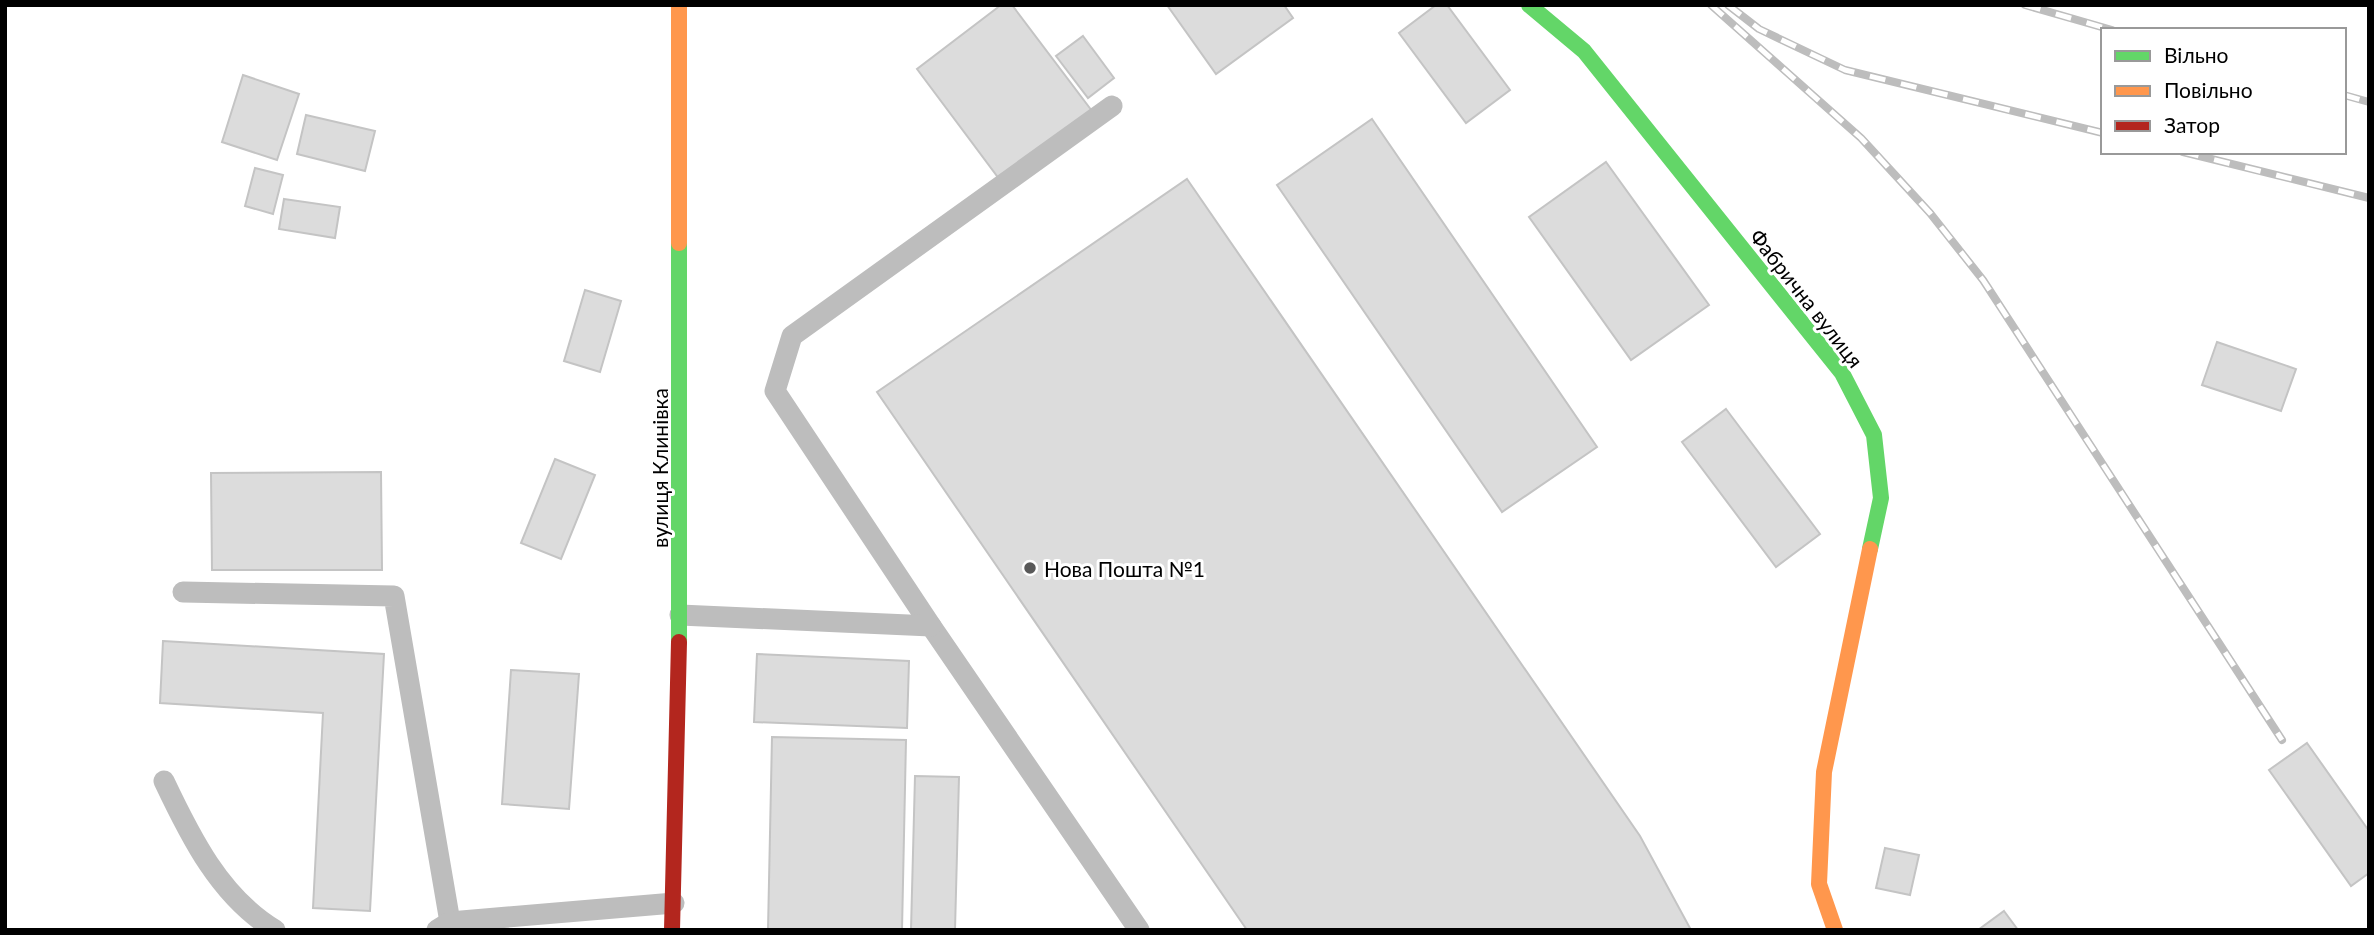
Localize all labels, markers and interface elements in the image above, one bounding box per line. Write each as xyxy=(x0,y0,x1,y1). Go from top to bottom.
legend xyxy=(2101,28,2346,154)
text: Вільно xyxy=(2164,42,2229,67)
text: Повільно xyxy=(2164,77,2253,102)
text: Затор xyxy=(2164,112,2220,137)
street label: Фабрична вулиця xyxy=(1745,224,1869,372)
street label: вулиця Клинівка xyxy=(647,388,672,548)
place label: Нова Пошта №1 xyxy=(1044,556,1205,581)
marker: Нова Пошта №1 xyxy=(1022,560,1038,576)

